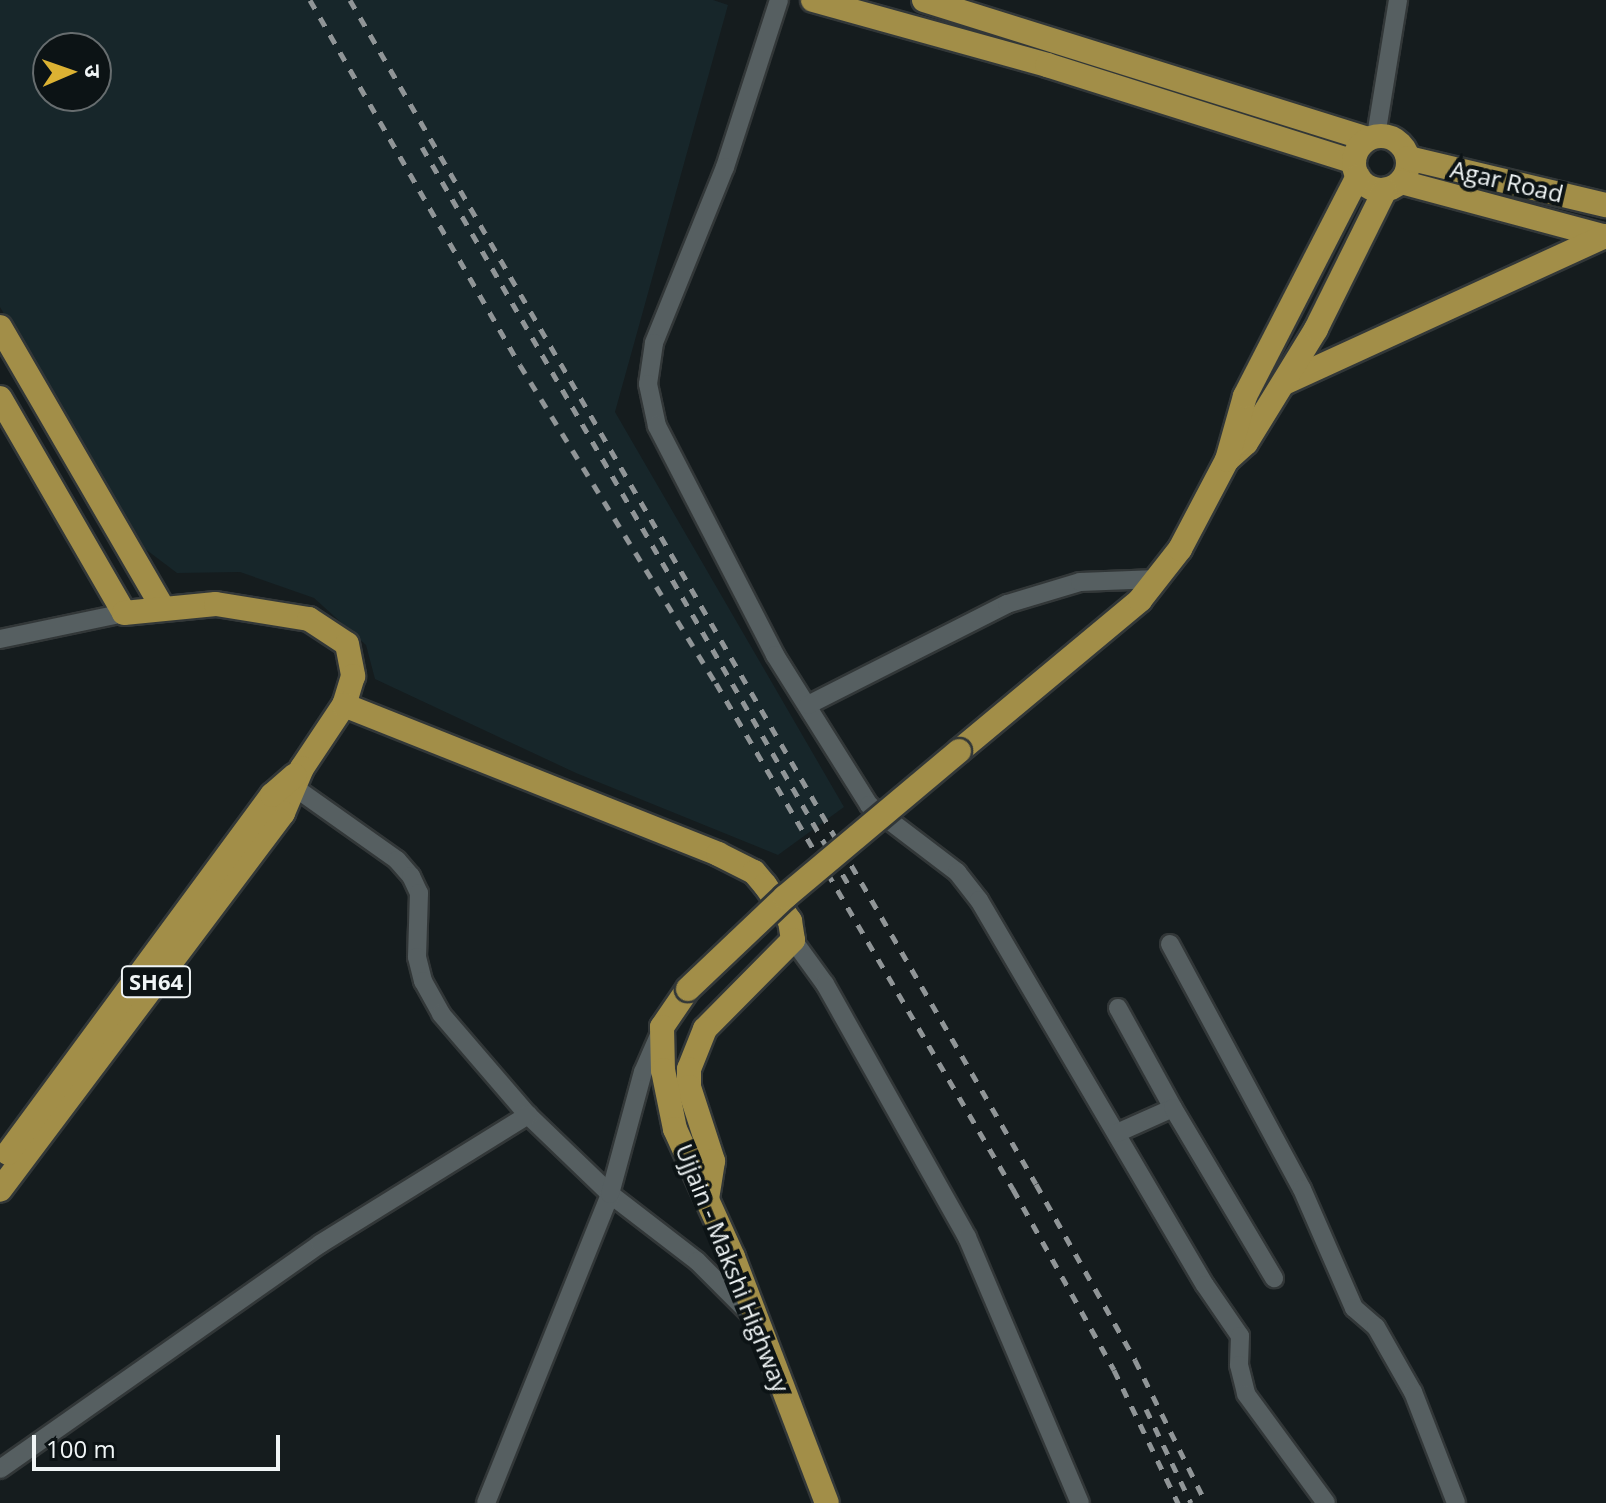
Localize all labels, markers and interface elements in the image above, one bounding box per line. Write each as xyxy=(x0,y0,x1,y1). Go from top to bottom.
north arrow xyxy=(32,32,112,112)
text: उ xyxy=(79,64,109,78)
street label: Agar Road xyxy=(1448,154,1566,208)
road number: SH64 xyxy=(120,964,192,1000)
street label: Ujjain - Makshi Highway xyxy=(670,1140,796,1396)
scale bar xyxy=(36,1419,284,1469)
text: 100 m xyxy=(46,1432,116,1465)

